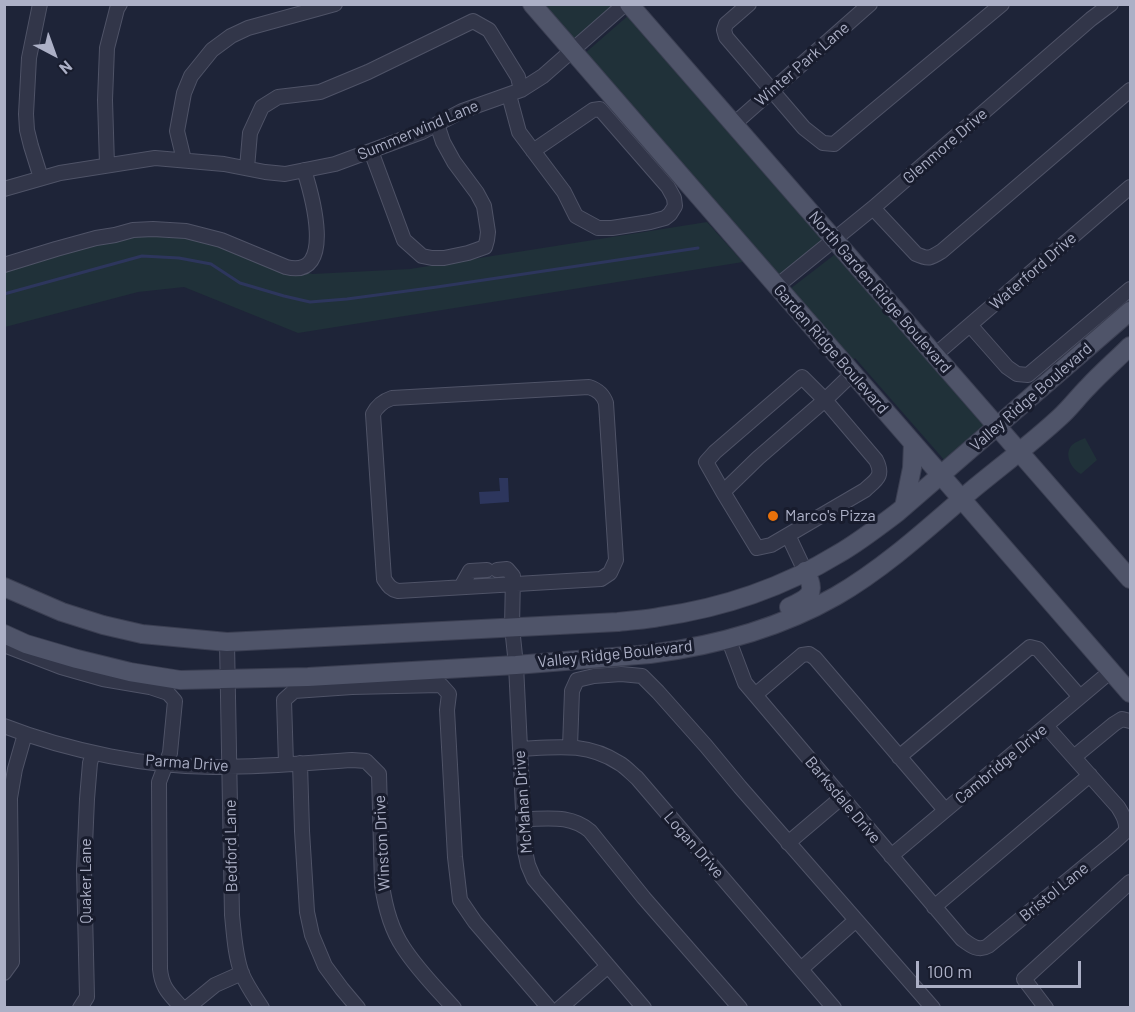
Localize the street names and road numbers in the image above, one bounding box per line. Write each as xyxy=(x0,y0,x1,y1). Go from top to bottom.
street label: Winter Park Lane xyxy=(751,18,853,110)
street label: Summerwind Lane xyxy=(355,96,481,164)
street label: Glenmore Drive xyxy=(899,104,991,188)
street label: North Garden Ridge Boulevard xyxy=(804,207,956,377)
street label: Waterford Drive xyxy=(986,228,1080,314)
street label: Garden Ridge Boulevard xyxy=(770,280,892,418)
street label: Valley Ridge Boulevard xyxy=(966,339,1096,455)
street label: Valley Ridge Boulevard xyxy=(537,636,693,672)
street label: Cambridge Drive xyxy=(951,720,1051,808)
street label: McMahan Drive xyxy=(510,750,536,854)
street label: Parma Drive xyxy=(145,751,229,775)
street label: Barksdale Drive xyxy=(801,753,885,847)
street label: Winston Drive xyxy=(370,794,394,892)
street label: Bedford Lane xyxy=(221,799,241,893)
street label: Logan Drive xyxy=(660,808,728,882)
street label: Quaker Lane xyxy=(76,838,96,924)
street label: Bristol Lane xyxy=(1016,858,1092,926)

